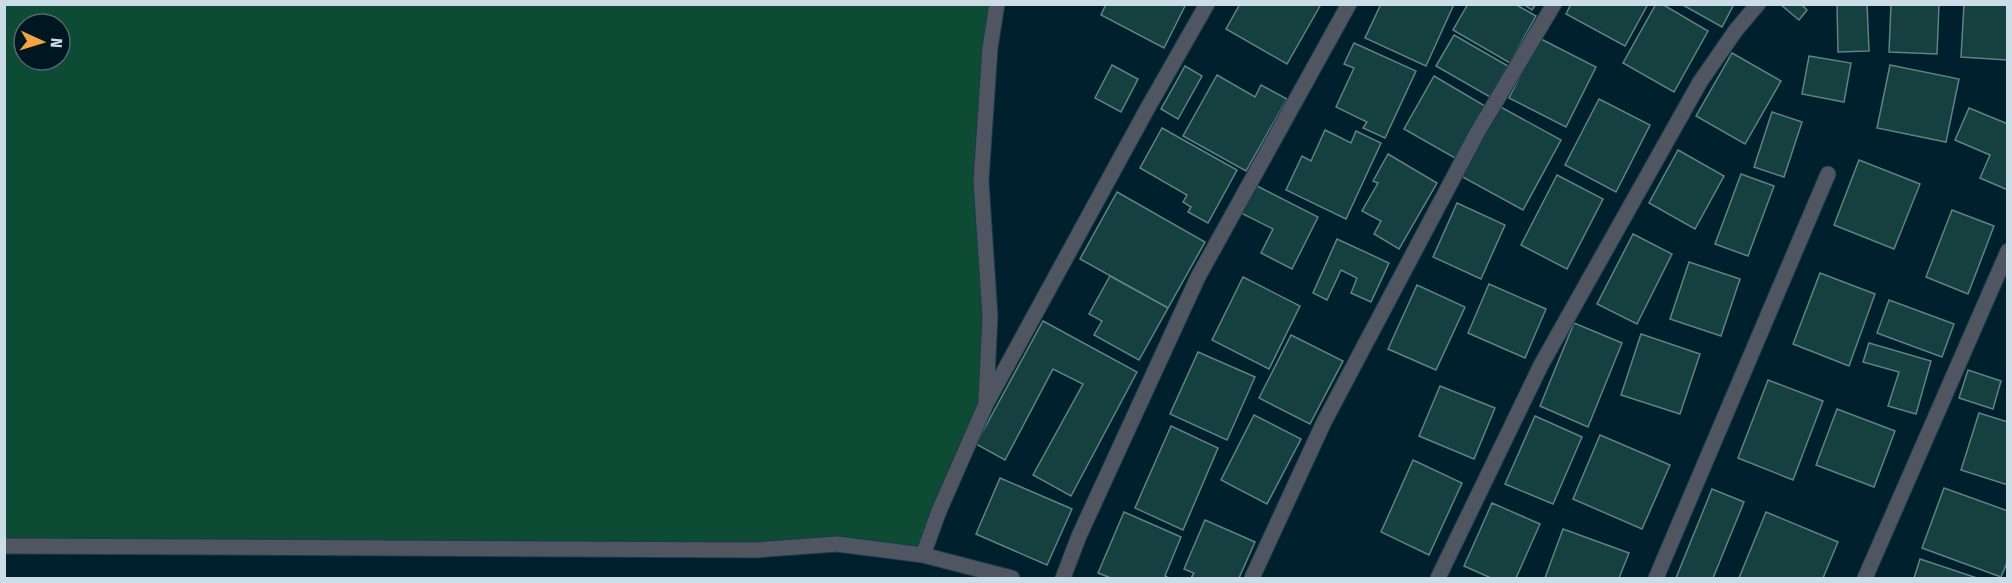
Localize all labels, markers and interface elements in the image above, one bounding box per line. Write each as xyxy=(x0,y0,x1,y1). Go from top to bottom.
north arrow xyxy=(12,12,72,72)
text: N xyxy=(47,38,66,48)

